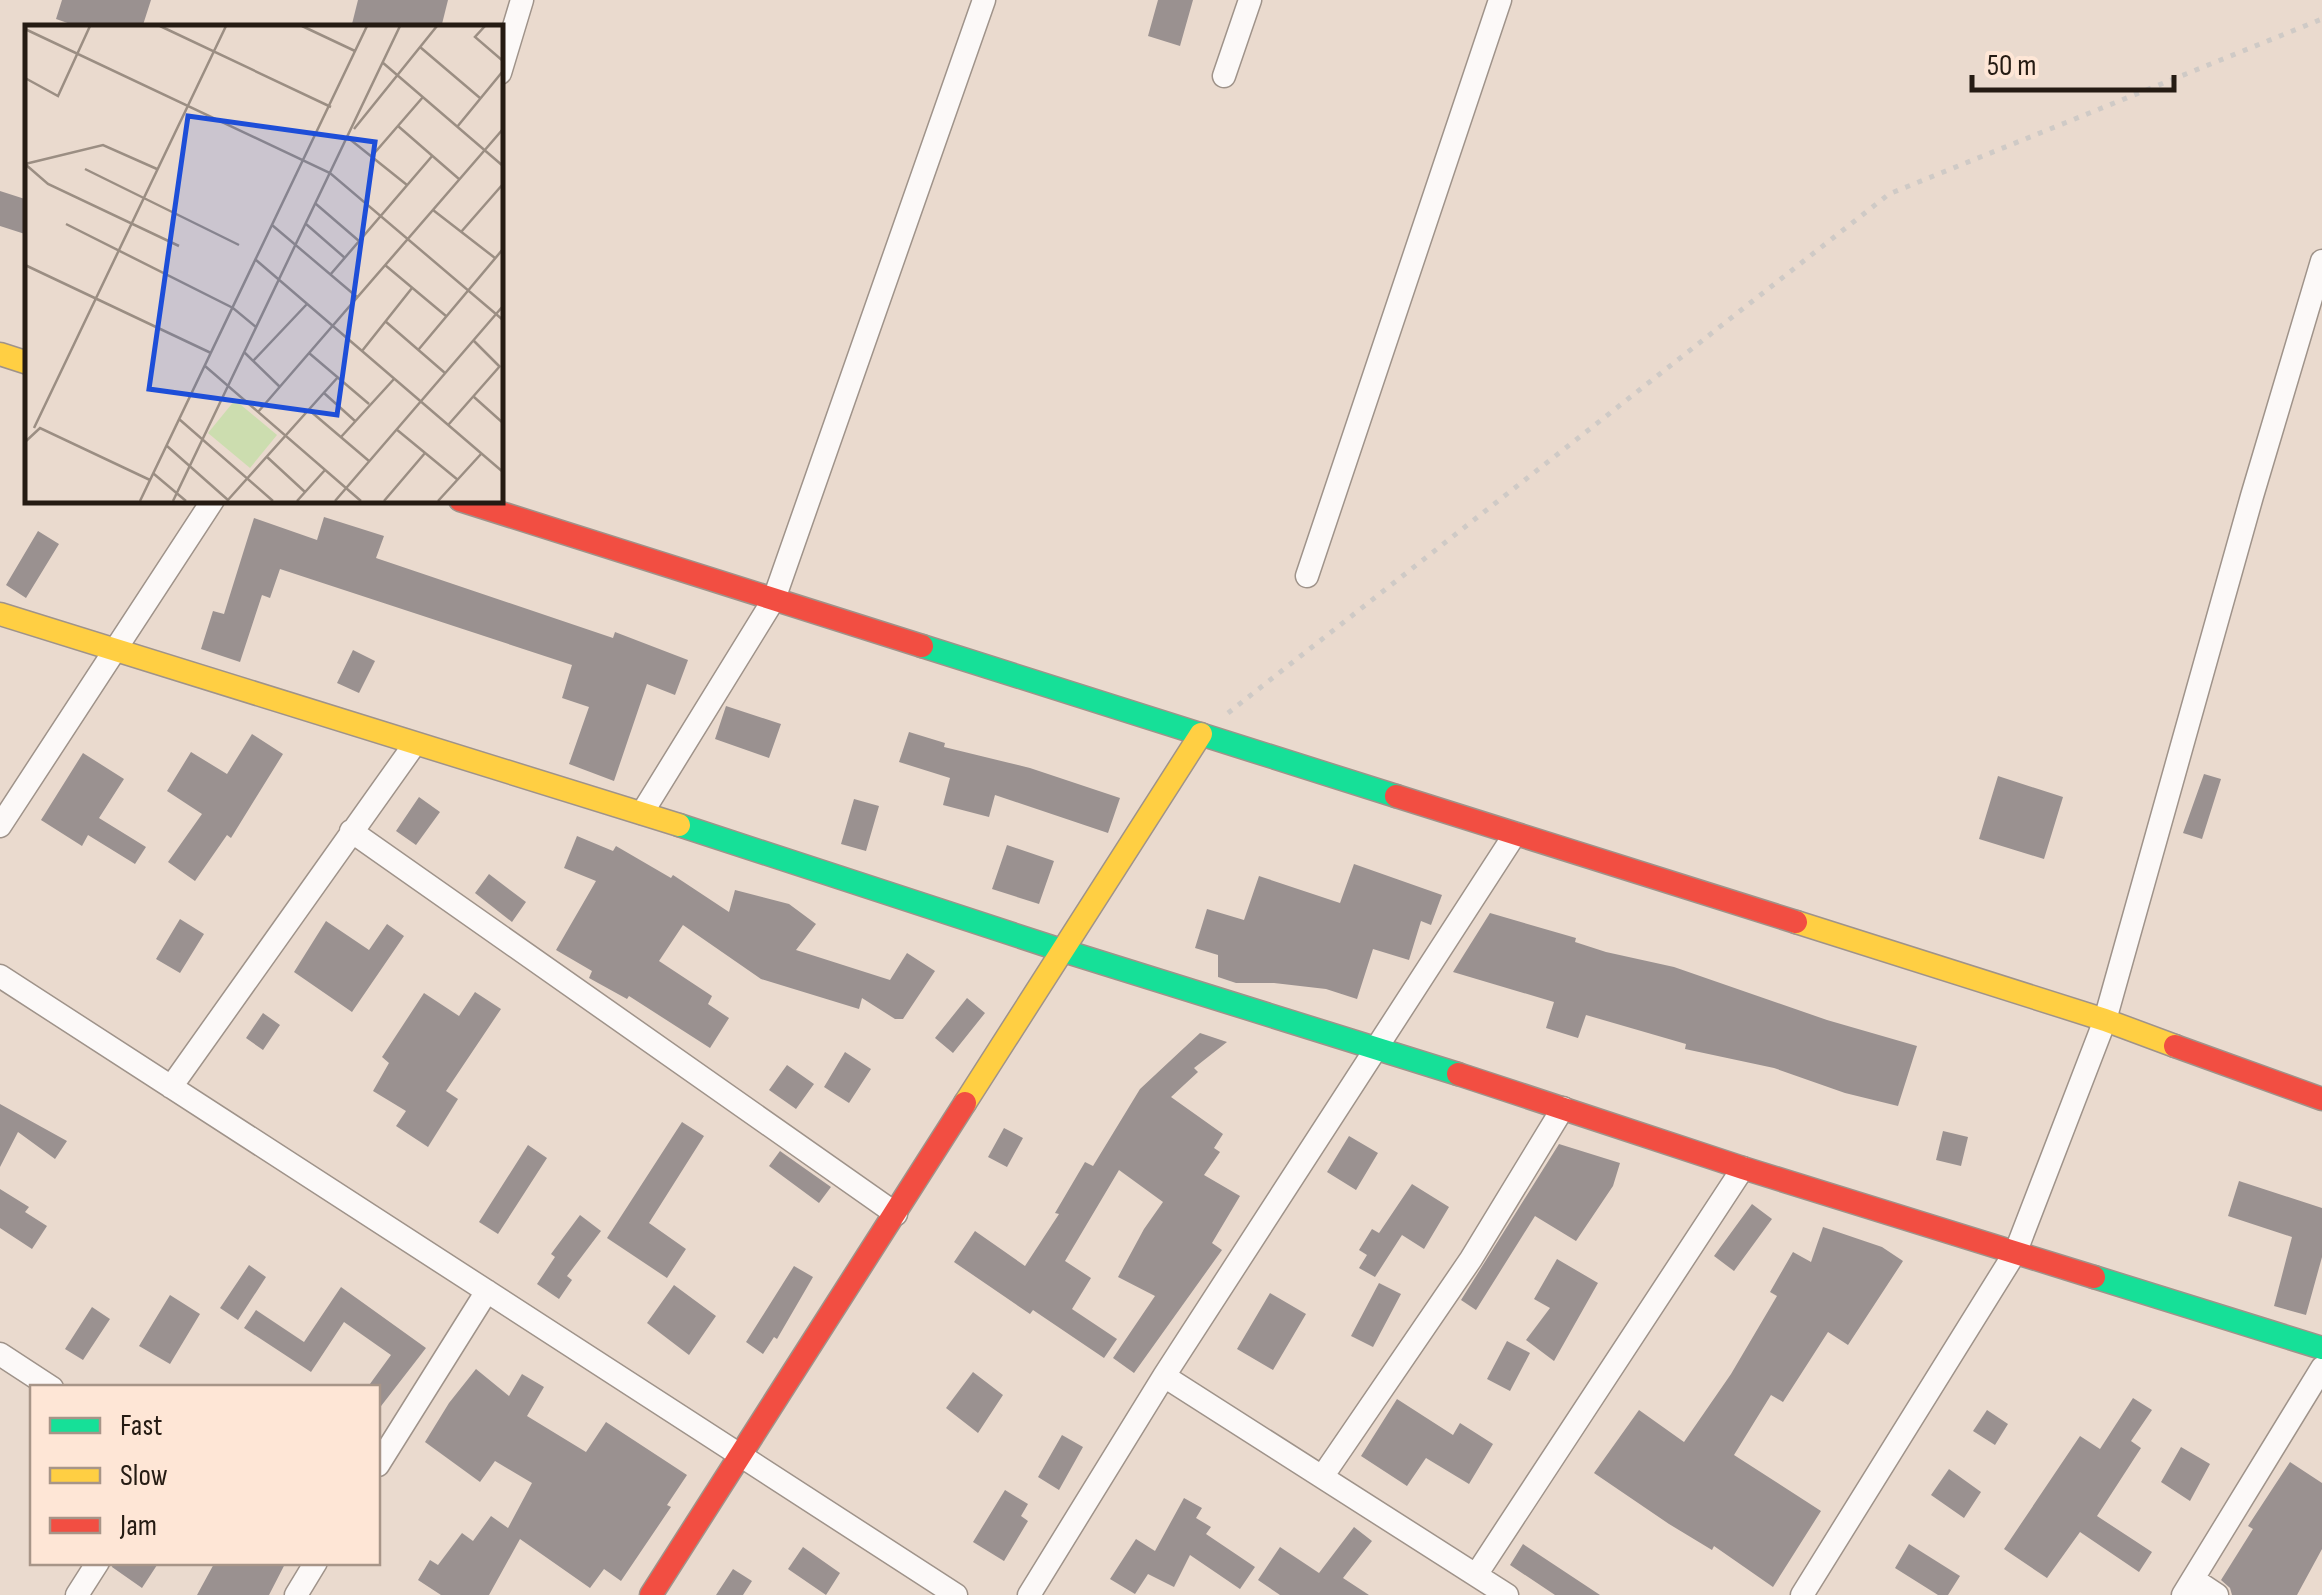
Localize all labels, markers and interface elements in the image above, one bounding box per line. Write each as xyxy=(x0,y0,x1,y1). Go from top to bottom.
inset map xyxy=(25,25,502,502)
scale bar xyxy=(1972,30,2174,92)
text: 50 m xyxy=(1987,48,2036,84)
legend xyxy=(30,1385,380,1565)
text: Fast xyxy=(120,1408,162,1444)
text: Slow xyxy=(120,1458,168,1494)
text: Jam xyxy=(119,1508,157,1544)

